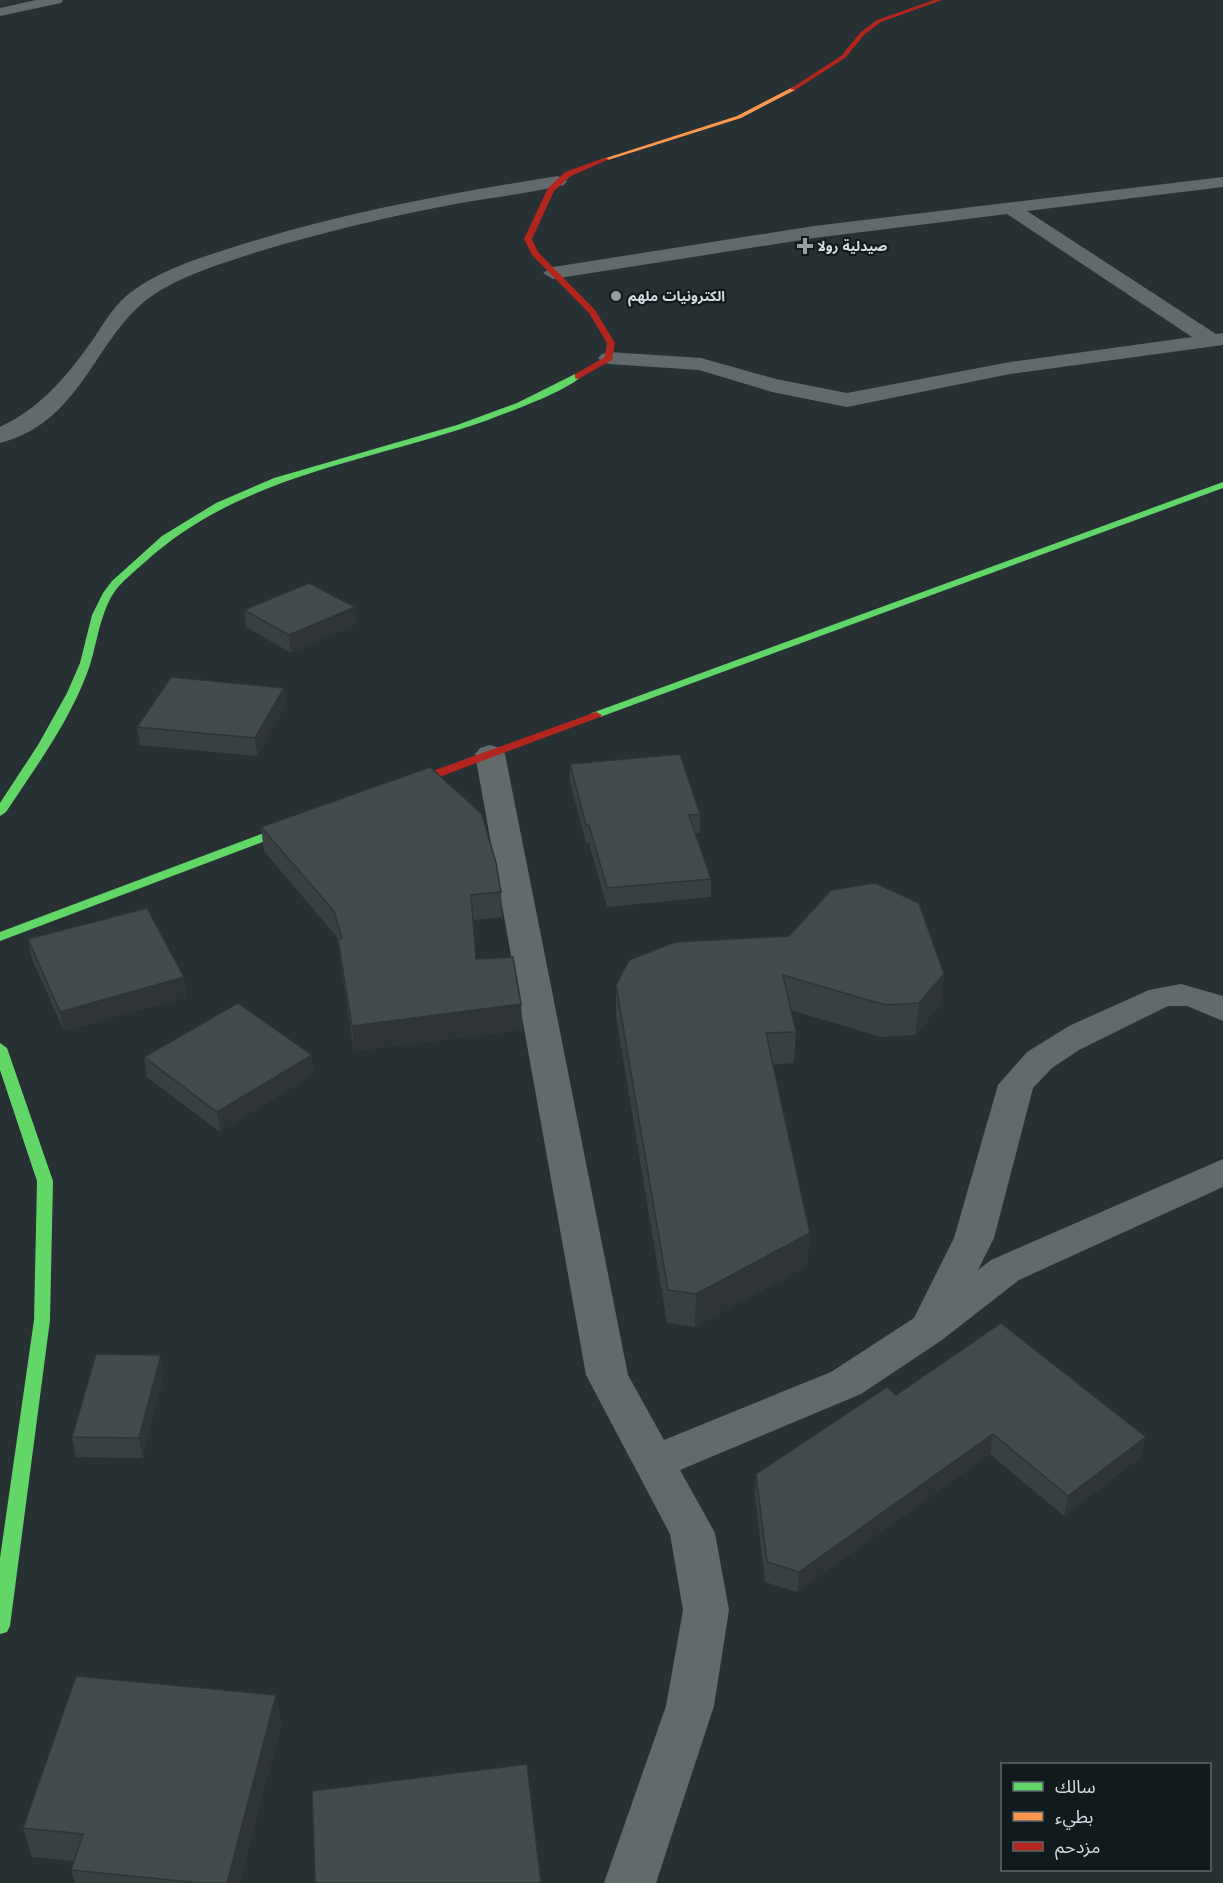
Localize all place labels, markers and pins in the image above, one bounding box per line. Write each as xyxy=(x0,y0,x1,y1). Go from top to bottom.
place label: صيدلية رولا xyxy=(817,237,888,255)
marker: صيدلية رولا xyxy=(798,239,812,253)
place label: الكترونيات ملهم xyxy=(628,287,725,307)
marker: الكترونيات ملهم xyxy=(609,289,623,303)

